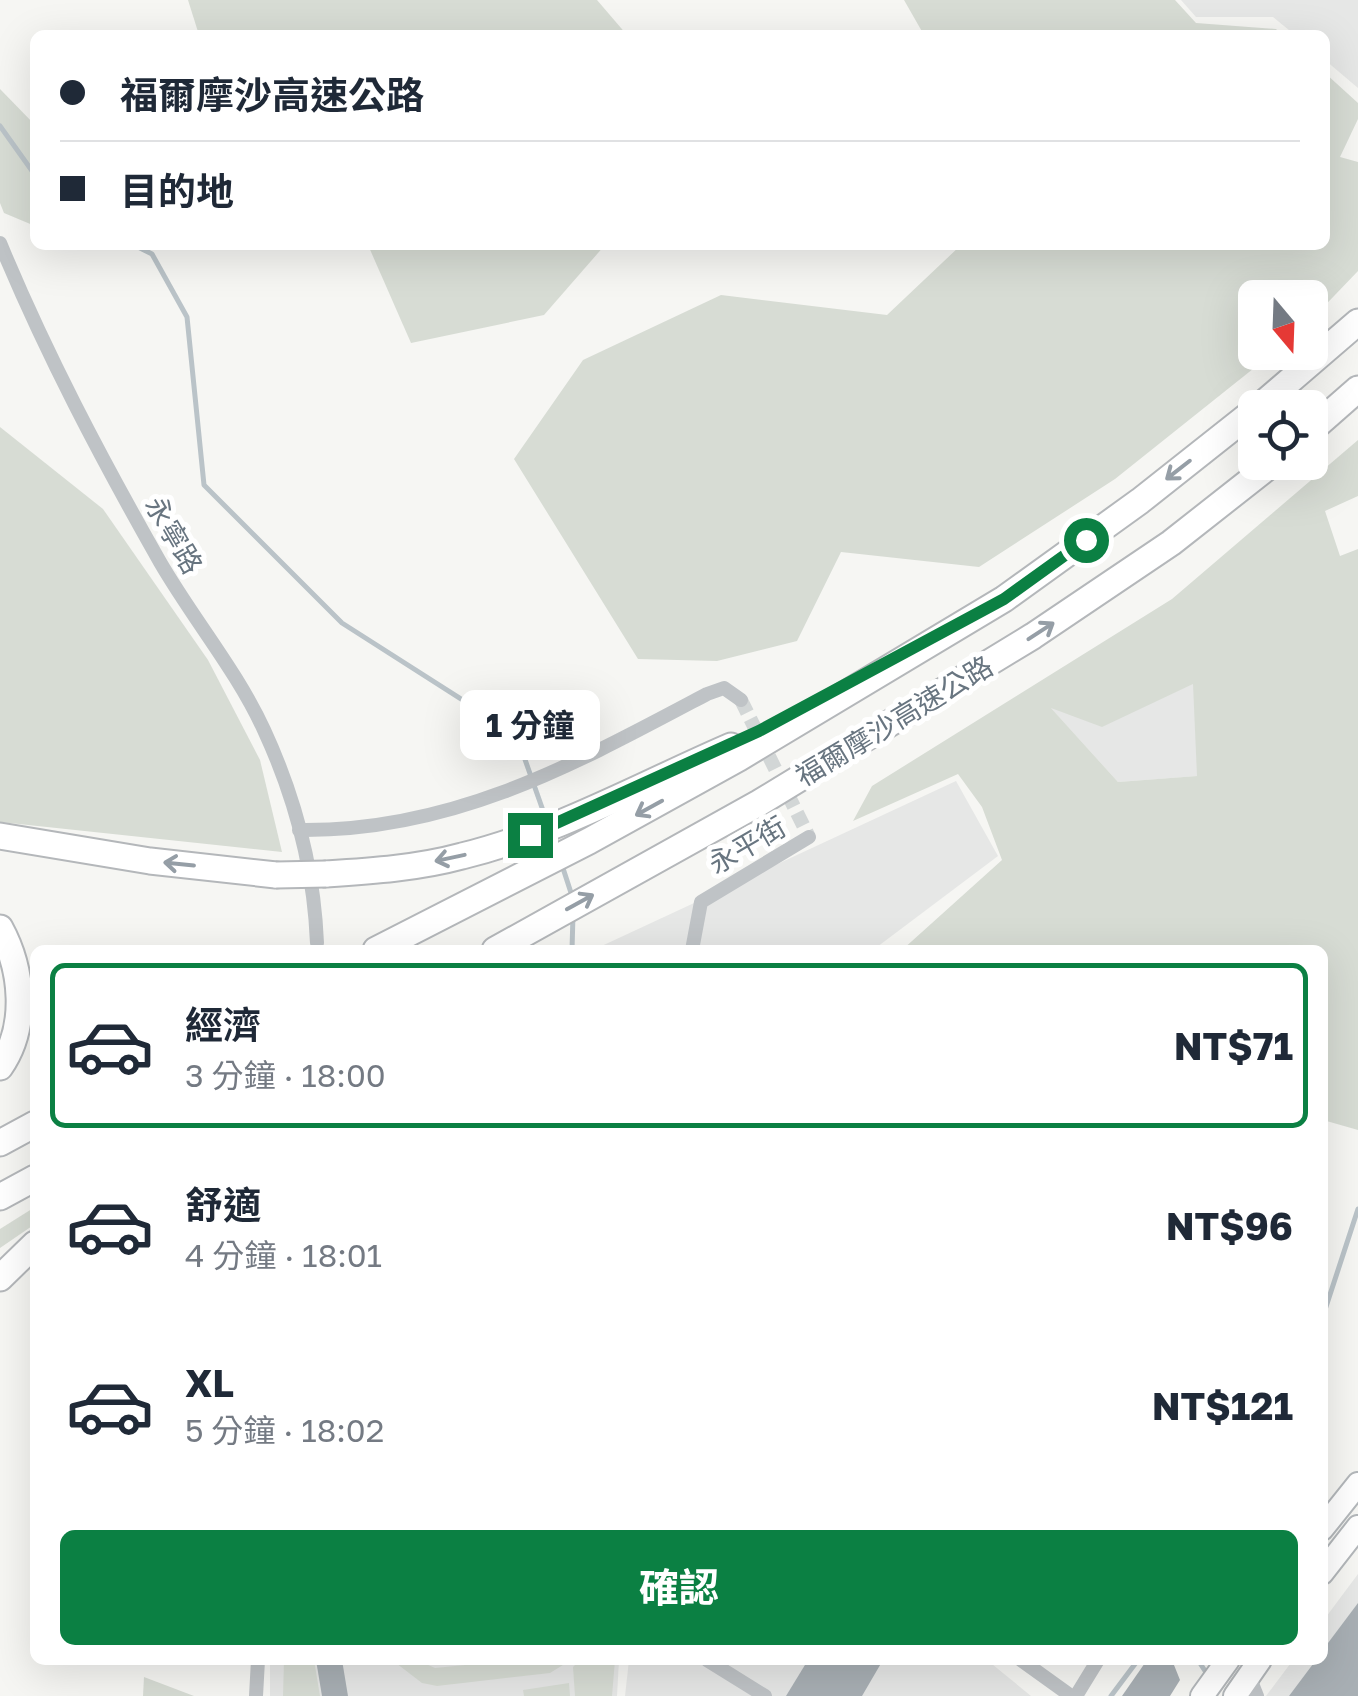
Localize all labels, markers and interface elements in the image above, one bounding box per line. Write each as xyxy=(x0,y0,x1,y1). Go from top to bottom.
text: 福爾摩沙高速公路 xyxy=(120,72,424,117)
text: 目的地 xyxy=(120,168,234,213)
north arrow xyxy=(1238,280,1328,370)
map controls xyxy=(1238,280,1328,480)
button: locate xyxy=(1238,390,1328,480)
one-way arrow xyxy=(1165,460,1192,481)
street label: 永寧路 xyxy=(139,490,210,579)
route start xyxy=(1064,518,1109,563)
one-way arrow xyxy=(1026,621,1054,642)
street label: 福爾摩沙高速公路 xyxy=(789,649,998,792)
callout: 1 分鐘 xyxy=(460,690,600,760)
text: 1 分鐘 xyxy=(486,706,574,744)
one-way arrow xyxy=(634,798,664,818)
street label: 永平街 xyxy=(702,809,791,880)
route end xyxy=(508,813,553,858)
one-way arrow xyxy=(434,850,466,869)
one-way arrow xyxy=(164,855,196,874)
one-way arrow xyxy=(565,892,594,912)
icon: car xyxy=(65,1001,155,1091)
text: 經濟 xyxy=(185,1002,261,1047)
text: NT$71 xyxy=(1174,1023,1293,1068)
text: 3 分鐘 · 18:00 xyxy=(185,1056,386,1094)
icon: car xyxy=(65,1181,155,1271)
text: 舒適 xyxy=(185,1182,261,1227)
text: NT$96 xyxy=(1166,1203,1293,1248)
text: 4 分鐘 · 18:01 xyxy=(185,1236,382,1274)
text: XL xyxy=(185,1360,234,1405)
icon: car xyxy=(65,1361,155,1451)
text: NT$121 xyxy=(1152,1383,1293,1428)
text: 5 分鐘 · 18:02 xyxy=(185,1411,384,1449)
button: 確認 xyxy=(60,1530,1298,1645)

